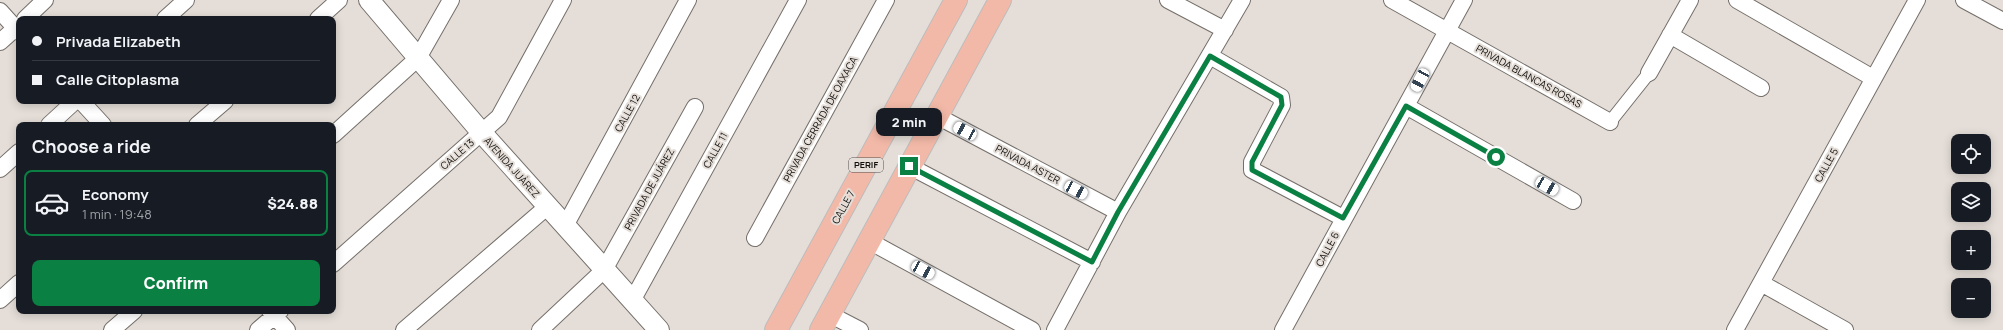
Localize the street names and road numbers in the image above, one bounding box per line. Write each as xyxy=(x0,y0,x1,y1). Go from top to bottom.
street label: PRIVADA BLANCAS ROSAS xyxy=(1474,41,1584,111)
street label: PRIVADA CERRADA DE OAXACA xyxy=(780,53,861,184)
street label: CALLE 12 xyxy=(611,92,643,134)
street label: CALLE 11 xyxy=(699,130,731,170)
street label: AVENIDA JUÁREZ xyxy=(481,134,543,200)
street label: CALLE 13 xyxy=(437,135,477,173)
street label: PRIVADA ASTER xyxy=(993,141,1063,187)
street label: CALLE 5 xyxy=(1811,145,1841,185)
street label: PRIVADA DE JUÁREZ xyxy=(621,146,677,232)
road number: PERIF xyxy=(849,158,883,172)
street label: CALLE 7 xyxy=(828,188,858,226)
street label: CALLE 6 xyxy=(1312,229,1342,269)

